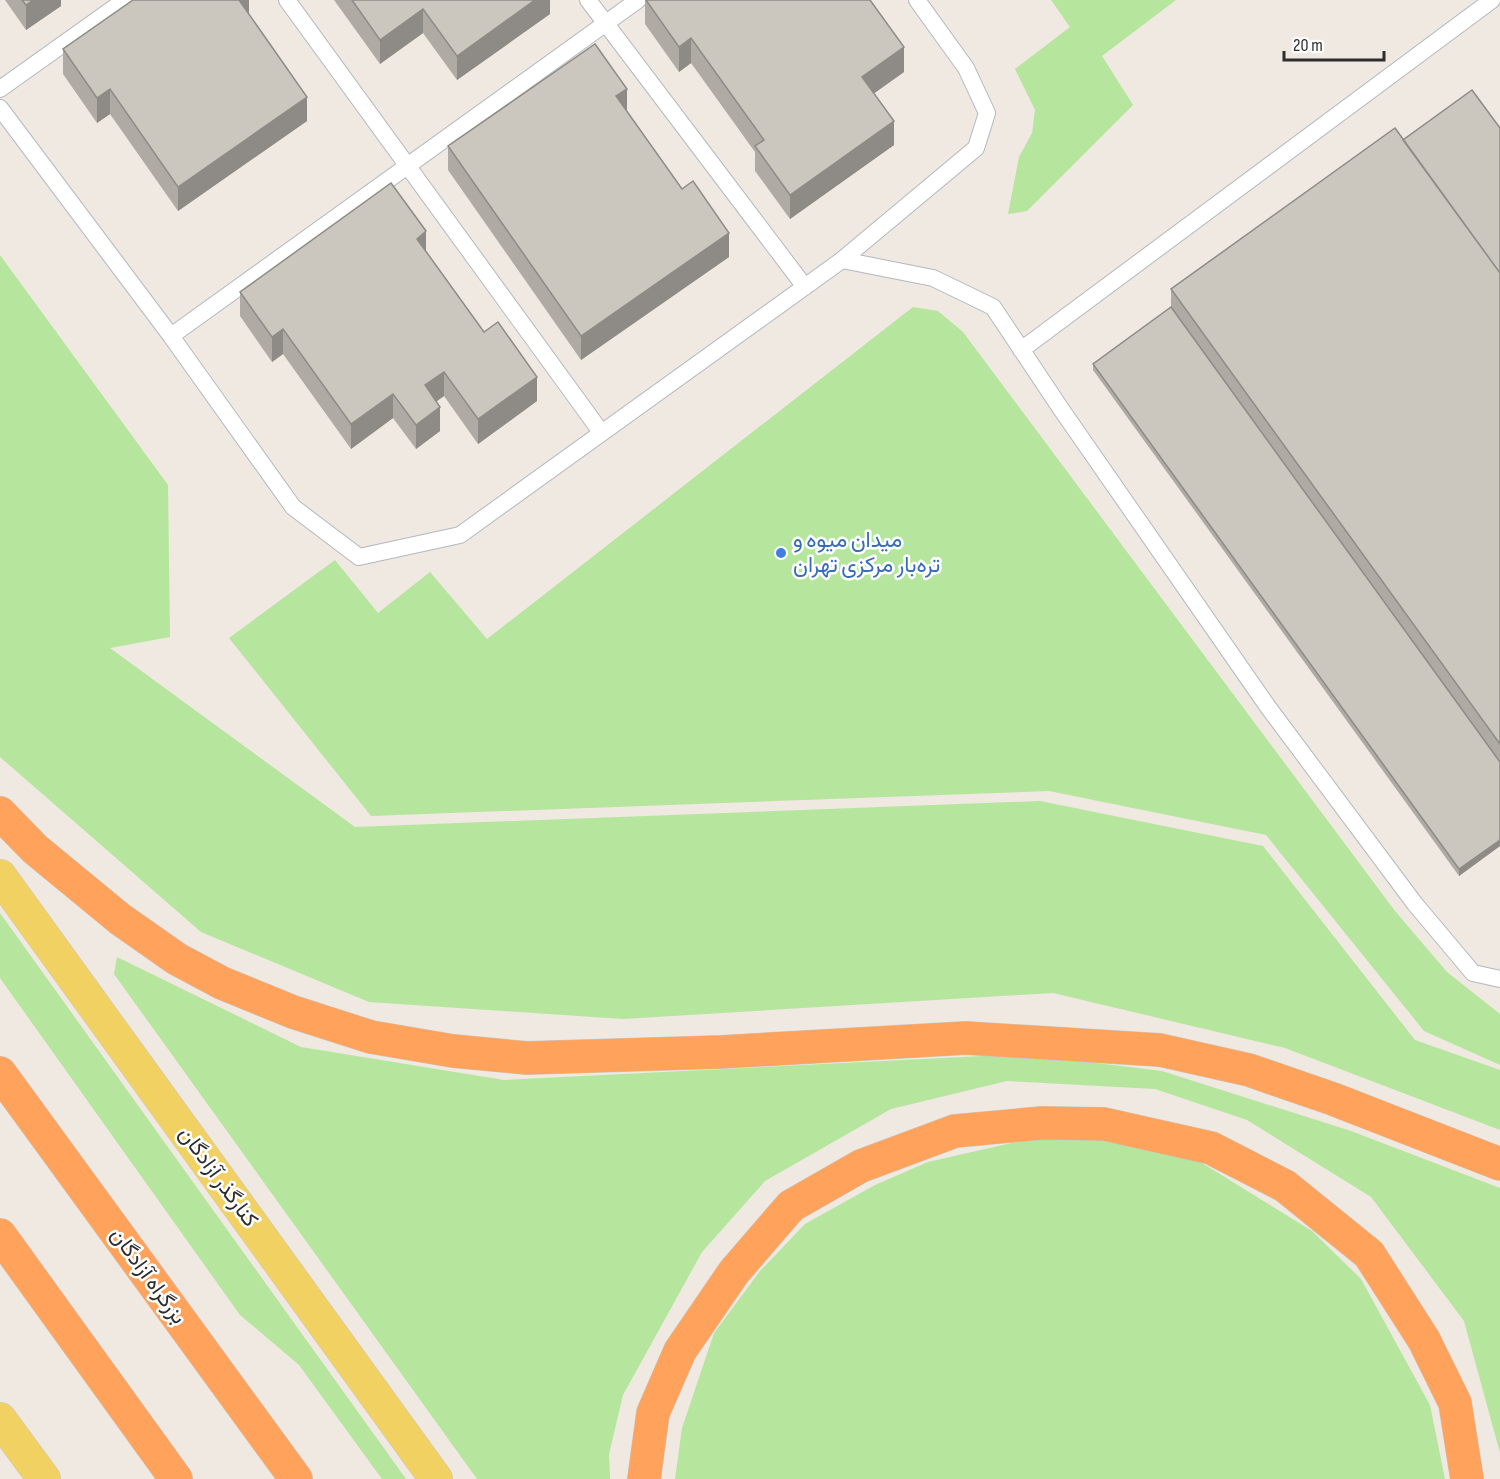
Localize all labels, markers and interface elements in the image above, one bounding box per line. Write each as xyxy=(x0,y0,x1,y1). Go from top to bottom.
scale bar xyxy=(1284,24,1384,62)
text: 20 m xyxy=(1293,35,1323,56)
place label: میدان میوه و تره‌بار مرکزی تهران xyxy=(793,527,940,579)
marker: میدان میوه و تره‌بار مرکزی تهران xyxy=(774,546,788,560)
street label: کنارگذر آزادگان xyxy=(172,1121,264,1233)
street label: بزرگراه آزادگان xyxy=(104,1222,192,1330)

